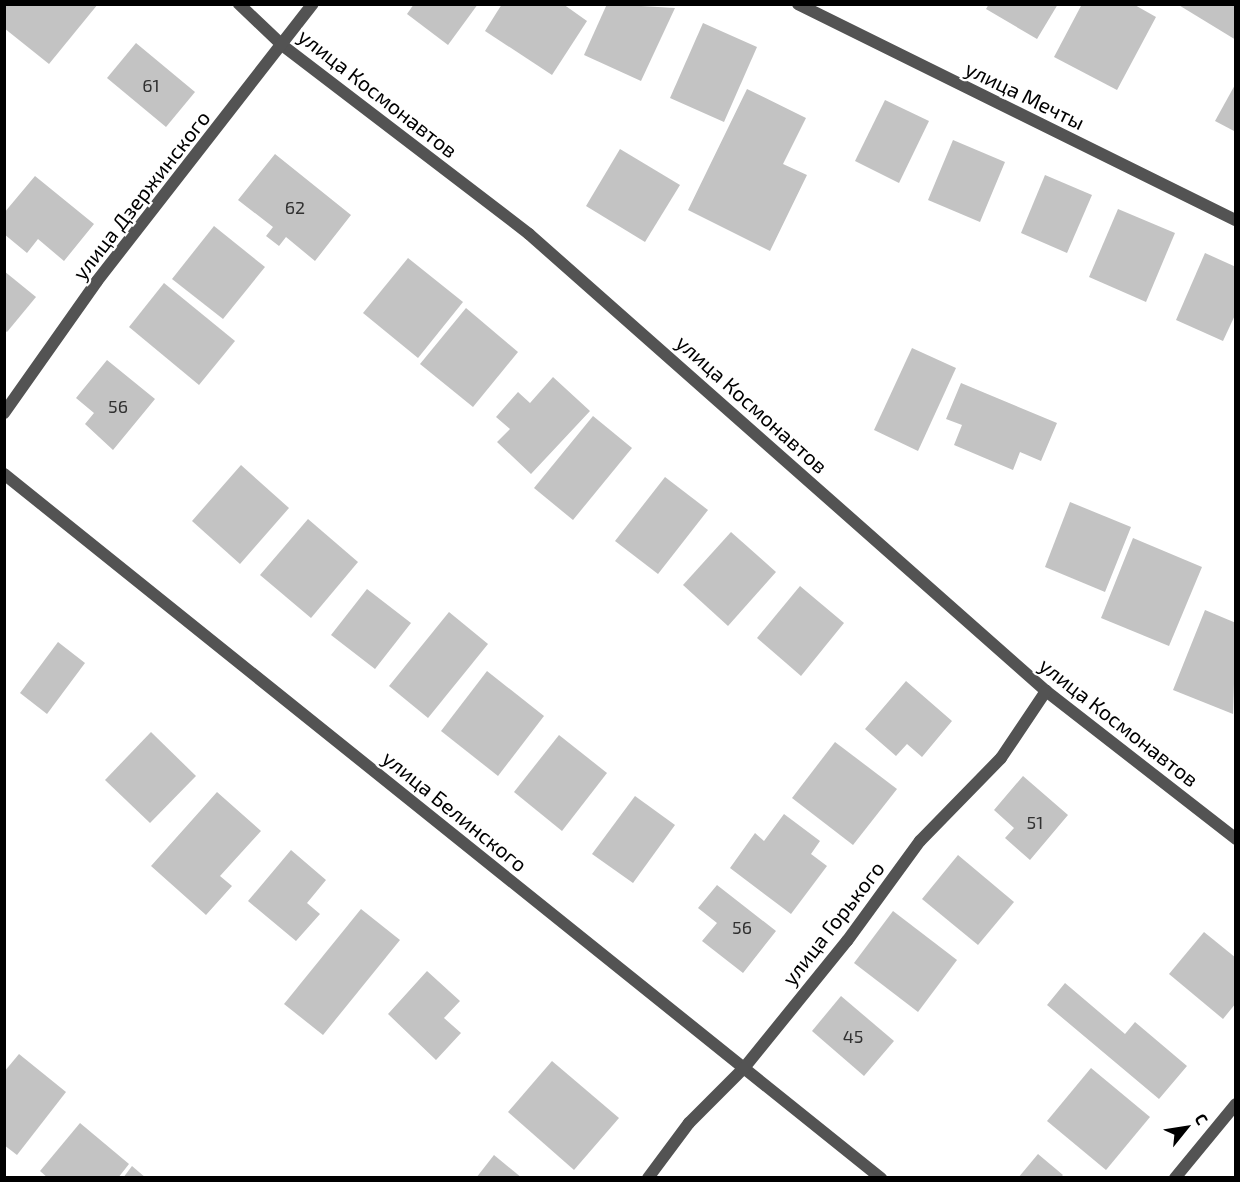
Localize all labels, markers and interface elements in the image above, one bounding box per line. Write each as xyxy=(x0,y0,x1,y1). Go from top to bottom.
street label: улица Космонавтов xyxy=(293,23,463,163)
street label: улица Мечты xyxy=(961,55,1089,135)
house number: 61 xyxy=(142,74,160,96)
street label: улица Дзержинского xyxy=(67,105,215,285)
house number: 62 xyxy=(285,196,305,218)
street label: улица Космонавтов xyxy=(671,329,833,479)
house number: 56 xyxy=(108,395,128,417)
street label: улица Космонавтов xyxy=(1034,652,1204,792)
street label: улица Белинского xyxy=(378,745,532,877)
house number: 51 xyxy=(1027,811,1043,833)
street label: улица Горького xyxy=(777,856,889,990)
house number: 56 xyxy=(732,916,752,938)
house number: 45 xyxy=(843,1025,863,1047)
north arrow xyxy=(1156,1098,1216,1158)
text: С xyxy=(1191,1110,1213,1128)

